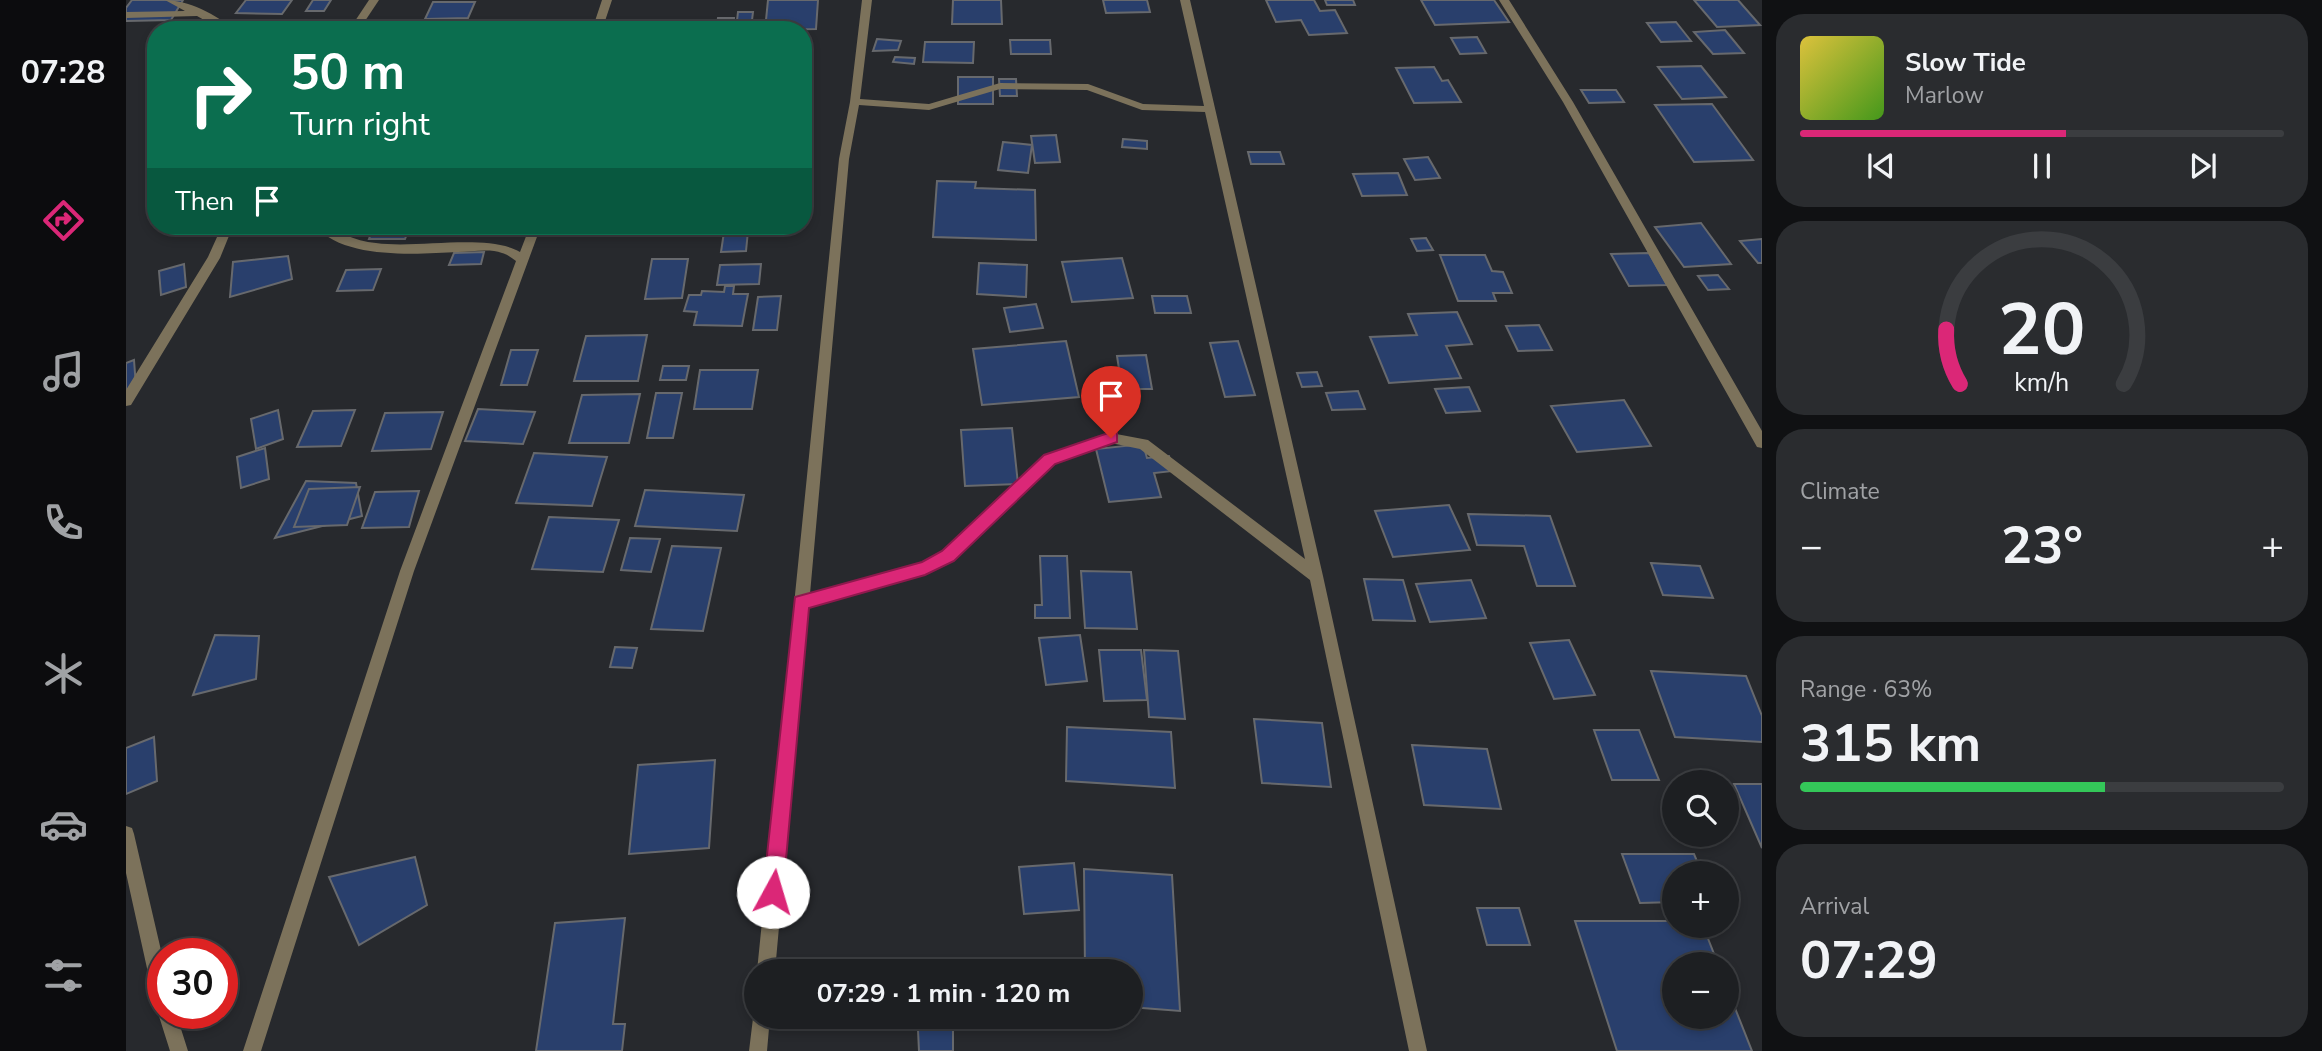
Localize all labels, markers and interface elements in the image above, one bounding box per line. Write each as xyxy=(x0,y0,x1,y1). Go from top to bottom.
text: 50 m xyxy=(290,39,405,106)
text: Slow Tide xyxy=(1905,45,2026,80)
icon: right xyxy=(175,49,266,140)
text: 07:28 xyxy=(21,51,105,94)
text: Marlow xyxy=(1905,80,1984,111)
text: Turn right xyxy=(290,103,430,146)
icon: previous xyxy=(1862,147,1900,185)
icon: pause xyxy=(2023,147,2061,185)
icon: next xyxy=(2184,147,2222,185)
icon: arrive xyxy=(248,182,286,220)
text: Then xyxy=(175,184,234,219)
icon: directions xyxy=(39,196,88,245)
text: 20 xyxy=(1998,281,2086,381)
icon: music xyxy=(39,347,88,396)
pin xyxy=(1081,366,1141,438)
text: km/h xyxy=(2014,366,2070,400)
icon: arrive xyxy=(1092,377,1130,415)
text: Climate xyxy=(1800,476,1880,507)
icon: phone xyxy=(39,498,88,547)
text: 23° xyxy=(2001,510,2083,581)
text: − xyxy=(1800,521,1823,572)
text: + xyxy=(2261,521,2284,572)
icon: climate xyxy=(39,649,88,698)
text: Range · 63% xyxy=(1800,674,1932,705)
text: 315 km xyxy=(1800,708,1981,779)
map controls xyxy=(1662,770,1739,1029)
button: search xyxy=(1662,770,1739,847)
icon: car xyxy=(39,800,88,849)
position arrow xyxy=(736,855,810,929)
button: + xyxy=(1662,861,1739,938)
text: Arrival xyxy=(1800,891,1869,922)
text: 07:29 xyxy=(1800,925,1938,996)
speed limit sign: 30 xyxy=(147,938,238,1029)
icon: filters xyxy=(39,951,88,1000)
button: − xyxy=(1662,952,1739,1029)
text: 07:29 · 1 min · 120 m xyxy=(817,976,1070,1011)

